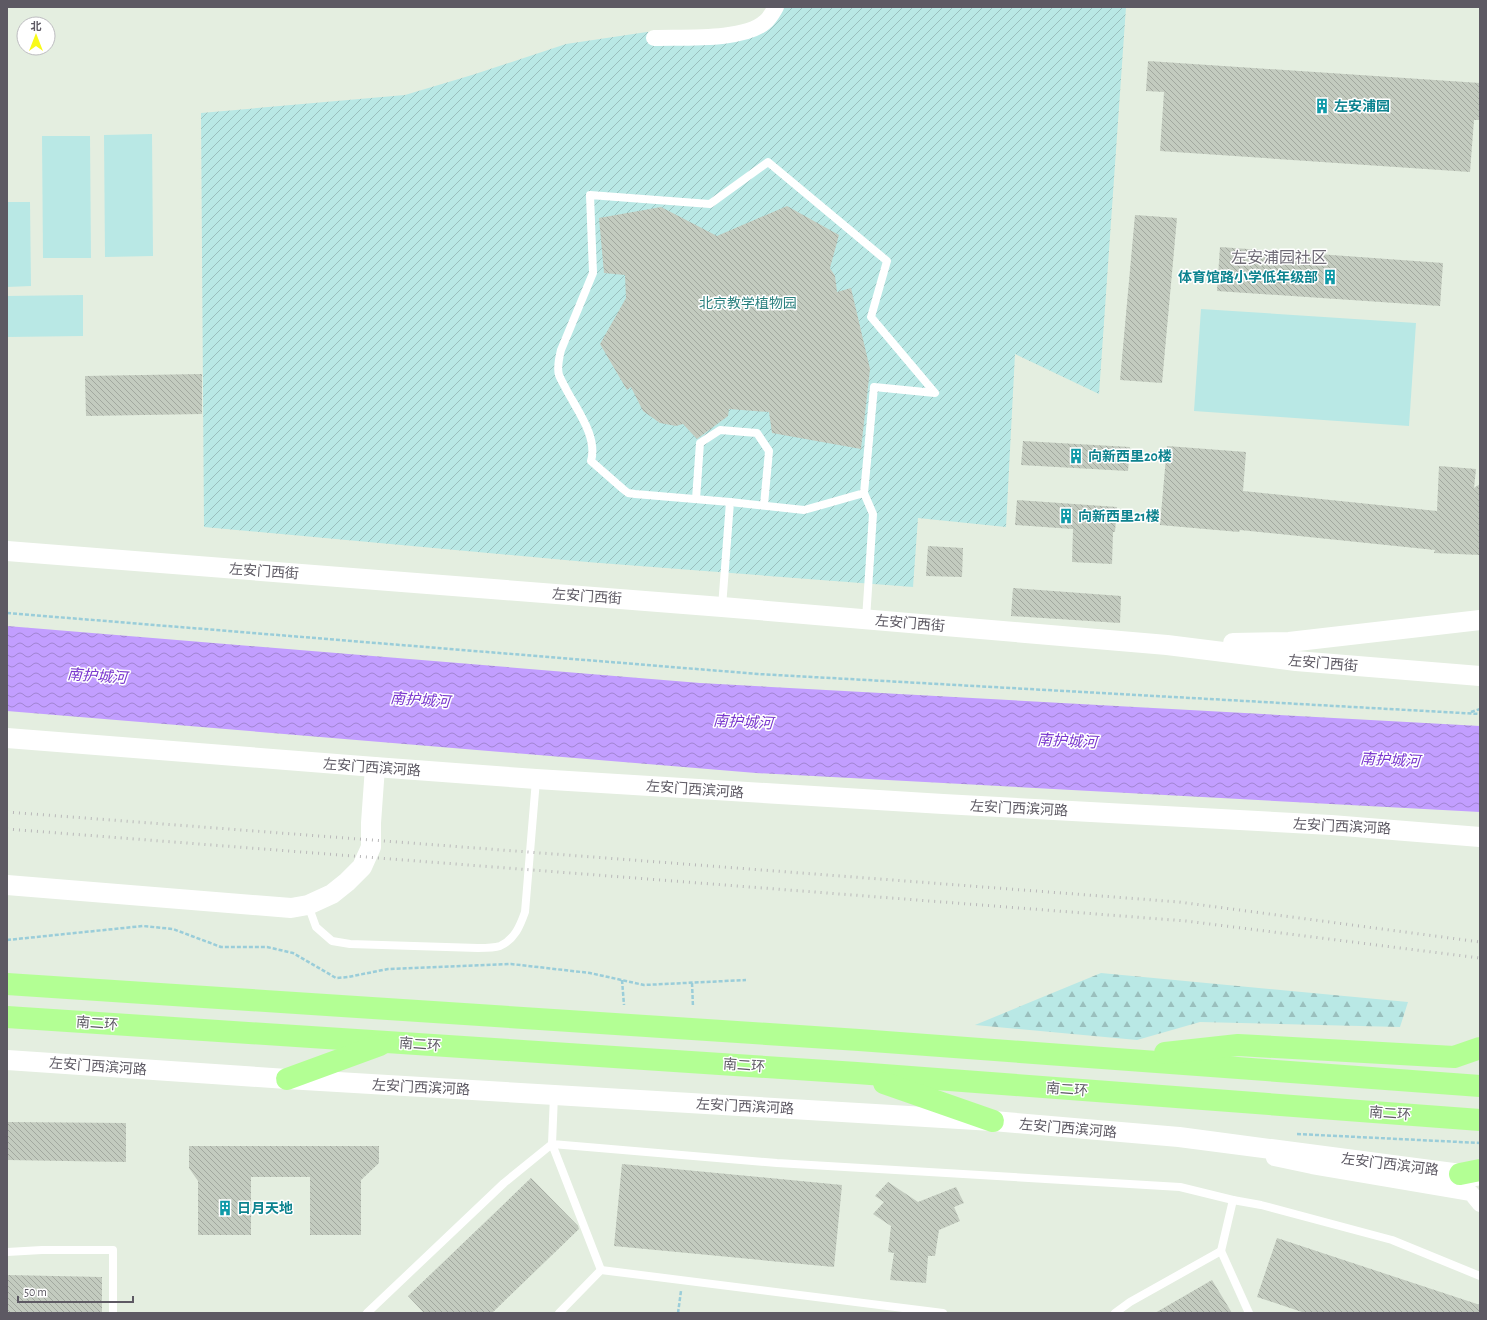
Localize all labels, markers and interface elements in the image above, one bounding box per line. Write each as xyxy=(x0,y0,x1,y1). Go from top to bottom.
north arrow xyxy=(16,16,56,56)
text: 北 xyxy=(31,21,42,32)
building icon: 左安浦园 xyxy=(1313,97,1331,115)
place label: 左安浦园 xyxy=(1334,98,1390,114)
district label: 左安浦园社区 xyxy=(1231,249,1327,266)
building icon: 体育馆路小学低年级部 xyxy=(1321,268,1339,286)
place label: 体育馆路小学低年级部 xyxy=(1178,269,1318,285)
park label: 北京教学植物园 xyxy=(699,295,797,311)
building icon: 向新西里20楼 xyxy=(1067,447,1085,465)
place label: 向新西里20楼 xyxy=(1088,449,1172,464)
building icon: 向新西里21楼 xyxy=(1057,507,1075,525)
place label: 向新西里21楼 xyxy=(1078,509,1160,524)
street label: 左安门西街 xyxy=(229,562,299,581)
street label: 左安门西街 xyxy=(552,587,622,606)
street label: 左安门西街 xyxy=(874,613,945,634)
street label: 左安门西街 xyxy=(1287,653,1358,674)
water label: 南护城河 xyxy=(67,666,130,686)
water label: 南护城河 xyxy=(390,690,453,710)
water label: 南护城河 xyxy=(713,712,776,732)
water label: 南护城河 xyxy=(1037,731,1100,751)
water label: 南护城河 xyxy=(1360,750,1423,770)
street label: 左安门西滨河路 xyxy=(323,757,421,778)
street label: 左安门西滨河路 xyxy=(646,779,744,800)
street label: 左安门西滨河路 xyxy=(970,798,1068,819)
street label: 左安门西滨河路 xyxy=(1293,816,1391,837)
street label: 南二环 xyxy=(75,1015,118,1032)
street label: 南二环 xyxy=(398,1036,441,1053)
street label: 左安门西滨河路 xyxy=(49,1056,147,1077)
street label: 南二环 xyxy=(722,1057,765,1074)
street label: 左安门西滨河路 xyxy=(372,1077,470,1098)
street label: 南二环 xyxy=(1045,1081,1088,1098)
street label: 左安门西滨河路 xyxy=(696,1096,794,1117)
street label: 南二环 xyxy=(1368,1105,1411,1122)
street label: 左安门西滨河路 xyxy=(1018,1117,1117,1140)
street label: 左安门西滨河路 xyxy=(1340,1151,1439,1178)
building icon: 日月天地 xyxy=(216,1199,234,1217)
place label: 日月天地 xyxy=(237,1201,293,1216)
scale bar xyxy=(18,1278,133,1304)
text: 50 m xyxy=(24,1286,47,1298)

